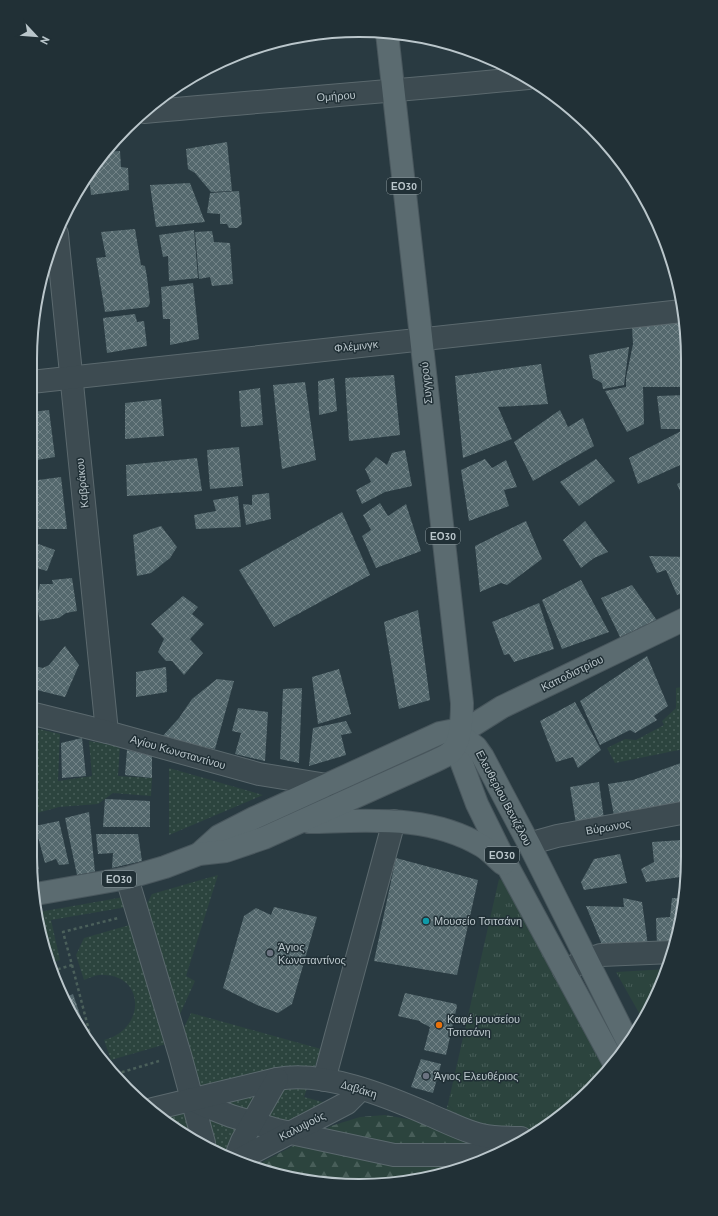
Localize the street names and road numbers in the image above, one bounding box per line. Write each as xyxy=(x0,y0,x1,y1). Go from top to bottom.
street label: Ομήρου xyxy=(316,88,356,104)
road number: ΕΟ30 xyxy=(387,178,421,194)
street label: Φλέμινγκ xyxy=(333,337,379,355)
street label: Συγγρού xyxy=(417,361,435,405)
street label: Καβράκου xyxy=(72,457,92,509)
road number: ΕΟ30 xyxy=(426,528,460,544)
street label: Καποδιστρίου xyxy=(539,652,605,694)
street label: Αγίου Κωνσταντίνου xyxy=(129,732,227,772)
street label: Ελευθερίου Βενιζέλου xyxy=(473,748,535,848)
street label: Βύρωνος xyxy=(585,816,631,838)
road number: ΕΟ30 xyxy=(485,847,519,863)
road number: ΕΟ30 xyxy=(102,871,136,887)
street label: Δαβάκη xyxy=(339,1077,379,1101)
street label: Καλυψούς xyxy=(277,1108,327,1144)

